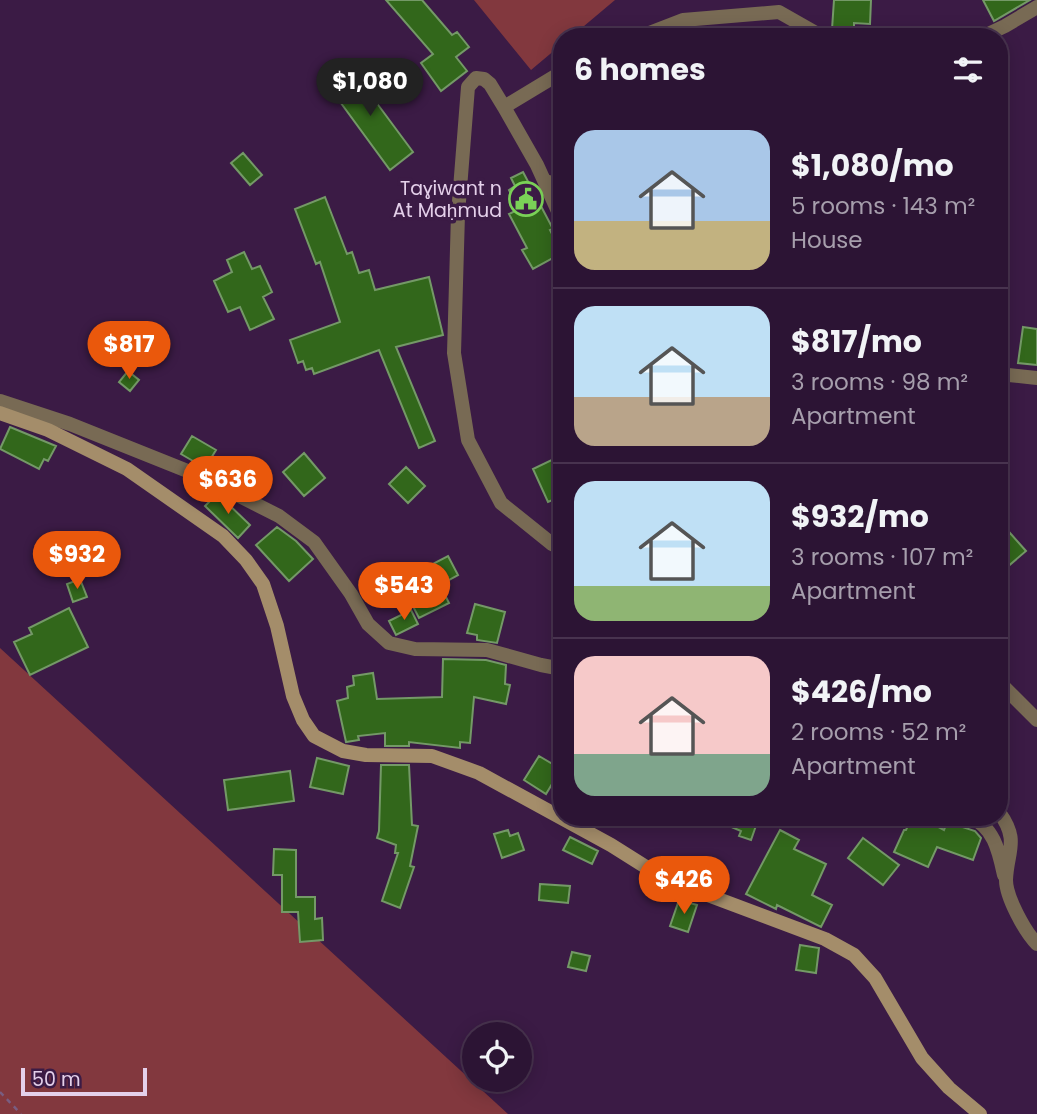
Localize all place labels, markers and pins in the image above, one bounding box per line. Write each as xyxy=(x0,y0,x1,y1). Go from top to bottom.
pin: $1,080 xyxy=(313,58,427,118)
place label: Taɣiwant n At Maḥmud xyxy=(393,175,502,224)
public building icon: Taɣiwant n At Maḥmud xyxy=(507,180,545,218)
pin: $817 xyxy=(88,322,170,381)
pin: $636 xyxy=(187,456,269,516)
pin: $932 xyxy=(36,532,118,591)
pin: $543 xyxy=(363,562,445,622)
pin: $426 xyxy=(643,856,725,916)

